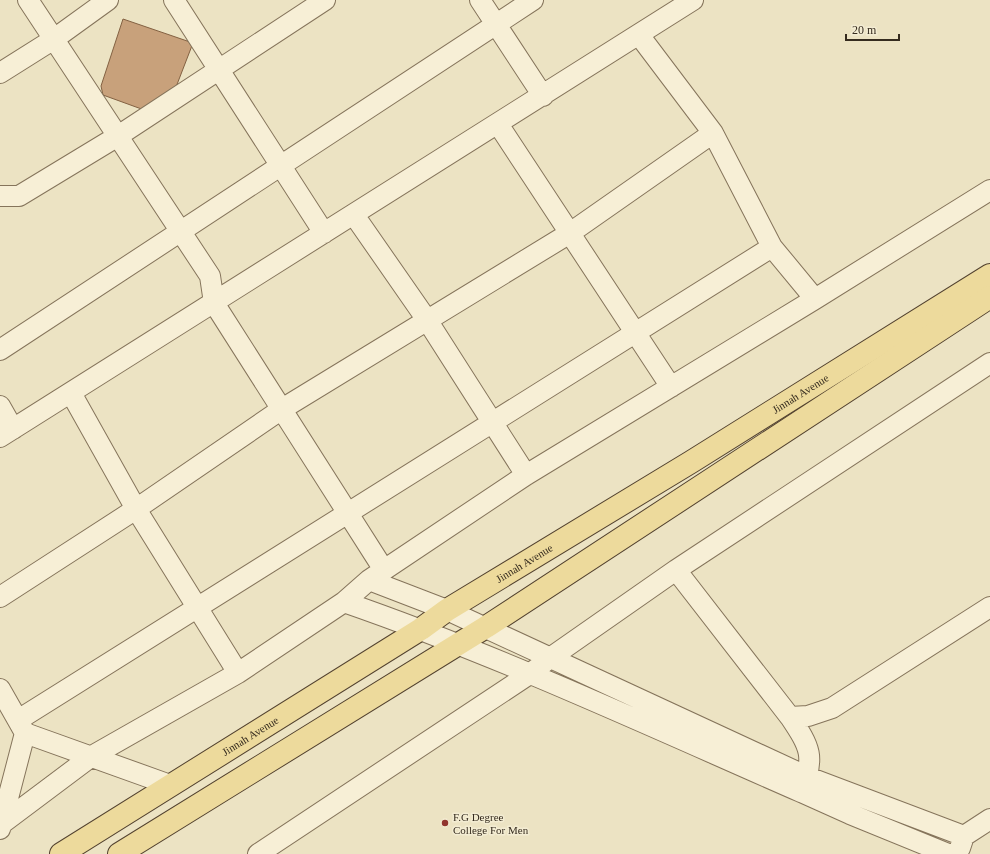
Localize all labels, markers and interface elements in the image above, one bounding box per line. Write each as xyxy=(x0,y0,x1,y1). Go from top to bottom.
scale bar xyxy=(846,16,899,42)
text: 20 m xyxy=(852,23,877,37)
street label: Jinnah Avenue xyxy=(770,371,831,416)
street label: Jinnah Avenue xyxy=(494,541,555,585)
street label: Jinnah Avenue xyxy=(220,714,281,758)
place label: F.G Degree College For Men xyxy=(453,811,529,836)
marker: F.G Degree College For Men xyxy=(440,818,450,828)

